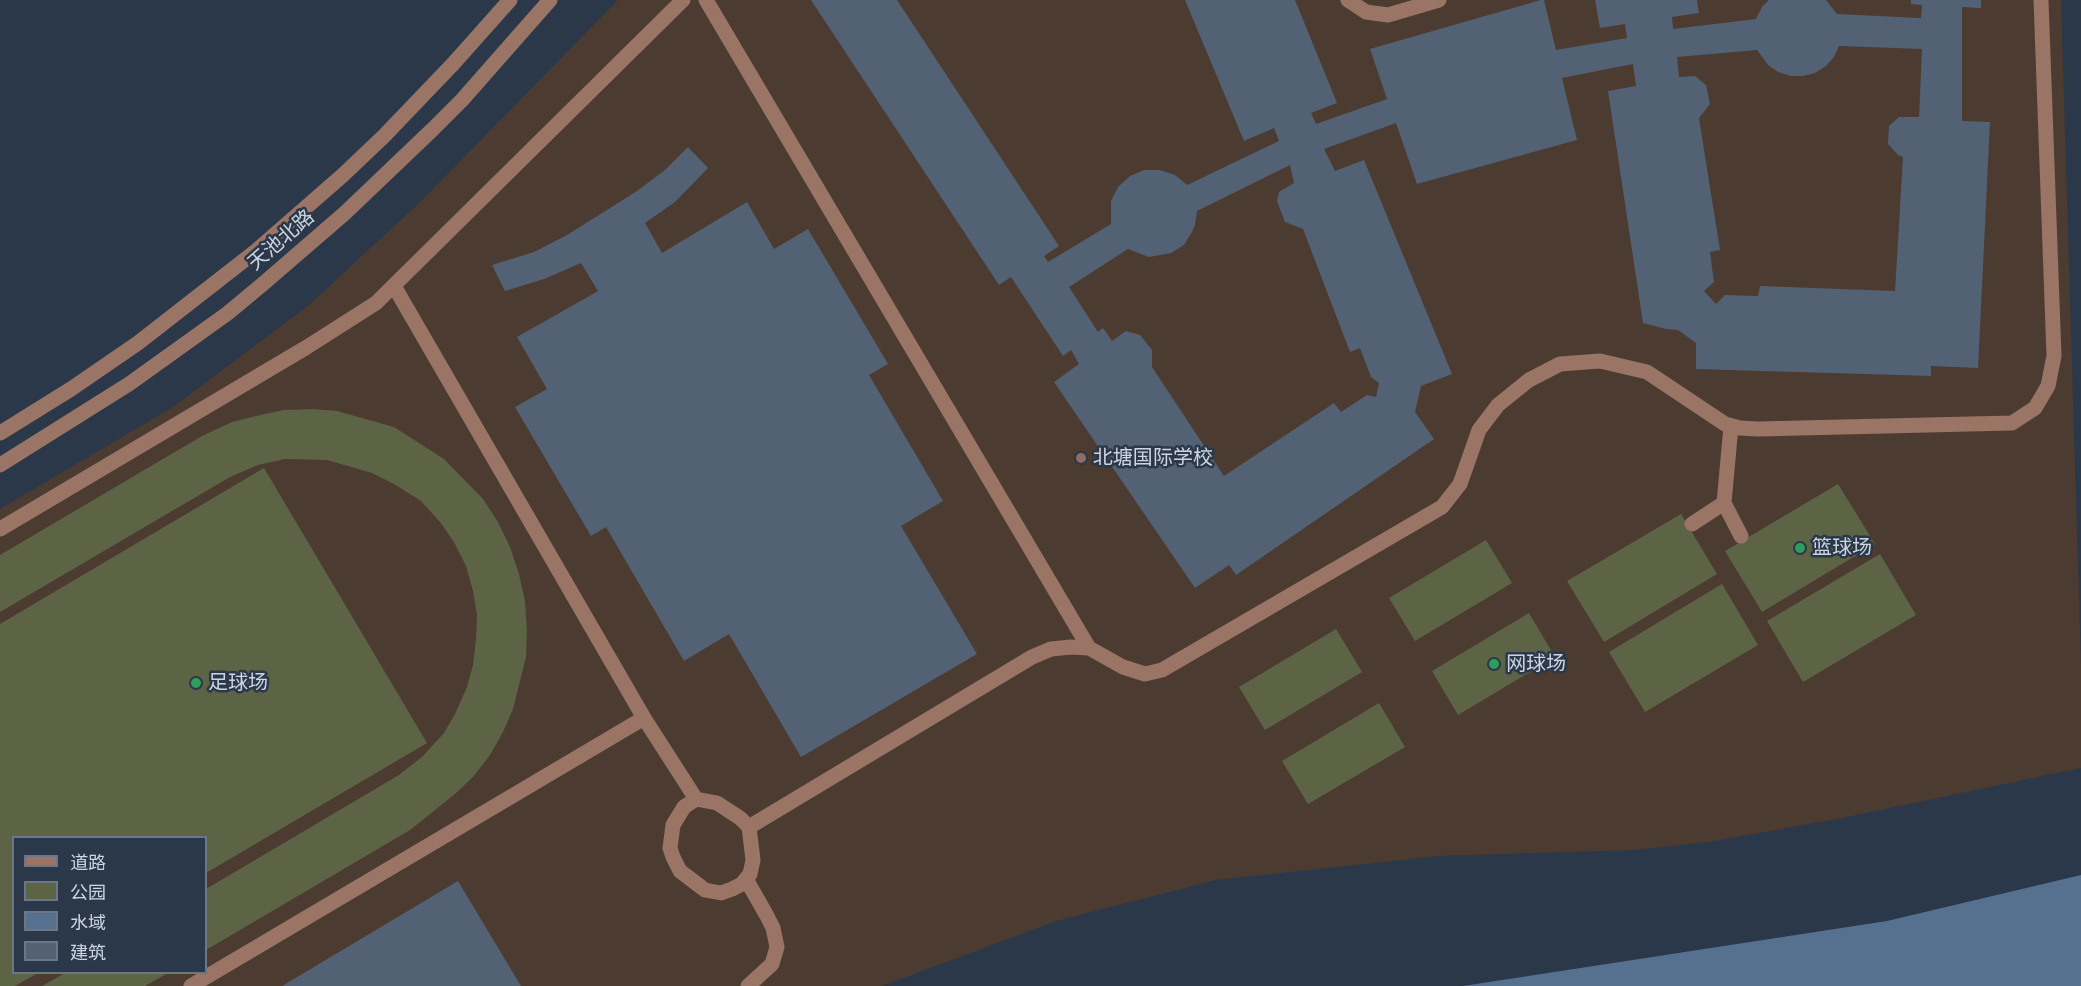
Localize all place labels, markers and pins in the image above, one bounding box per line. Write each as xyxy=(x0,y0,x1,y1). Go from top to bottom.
place label: 北塘国际学校 xyxy=(1093,446,1213,470)
marker: 北塘国际学校 xyxy=(1074,451,1088,465)
place label: 篮球场 xyxy=(1812,536,1872,560)
marker: 篮球场 xyxy=(1793,541,1807,555)
place label: 网球场 xyxy=(1506,652,1566,676)
marker: 网球场 xyxy=(1487,657,1501,671)
place label: 足球场 xyxy=(208,671,268,695)
marker: 足球场 xyxy=(189,676,203,690)

